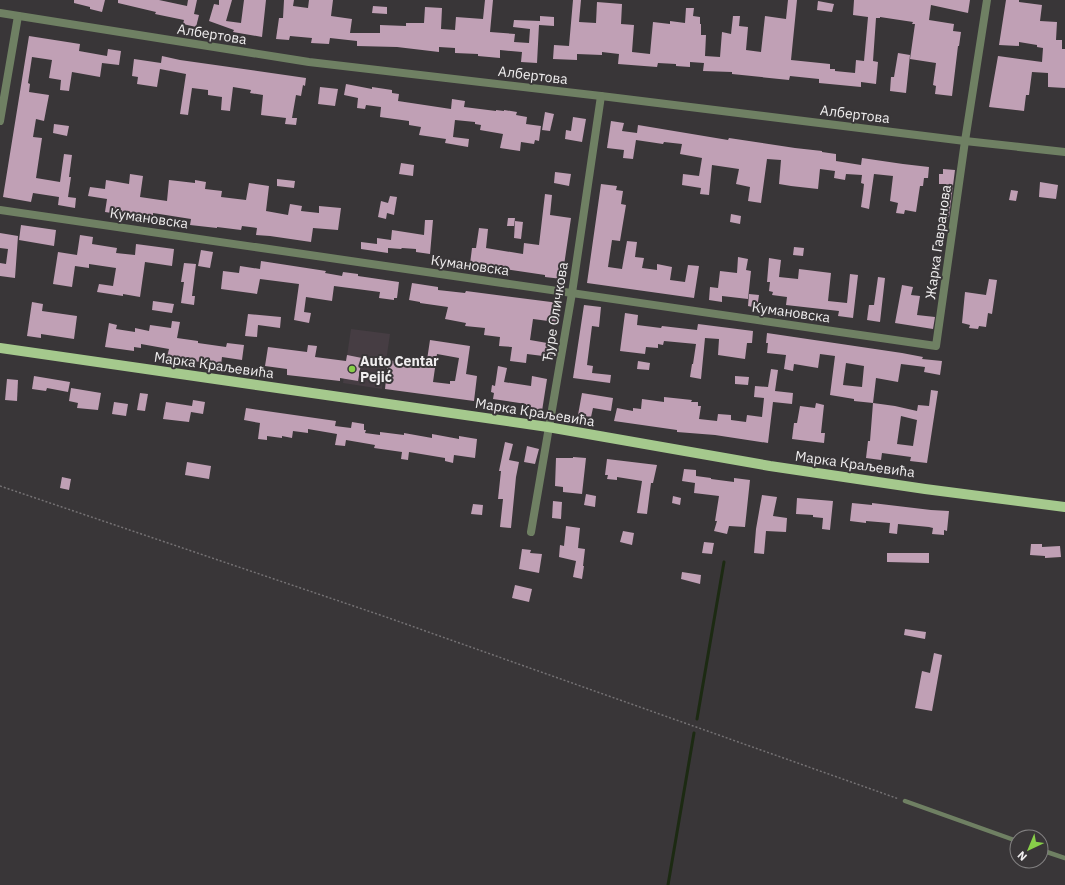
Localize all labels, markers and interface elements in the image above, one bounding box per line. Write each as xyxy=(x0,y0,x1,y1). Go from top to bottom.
street label: Албертова xyxy=(176,20,249,48)
street label: Албертова xyxy=(497,62,569,88)
street label: Албертова xyxy=(819,101,891,127)
street label: Жарка Гавранова xyxy=(921,183,955,300)
street label: Кумановска xyxy=(109,204,190,232)
street label: Кумановска xyxy=(430,251,511,279)
street label: Ђуре Оличкова xyxy=(538,260,572,363)
street label: Кумановска xyxy=(751,298,832,326)
street label: Марка Краљевића xyxy=(153,348,276,382)
place label: Auto Centar Pejić xyxy=(360,352,439,386)
marker: Auto Centar Pejić xyxy=(347,364,357,374)
street label: Марка Краљевића xyxy=(474,394,597,430)
street label: Марка Краљевића xyxy=(794,447,917,481)
north arrow xyxy=(1009,829,1049,869)
text: N xyxy=(1014,848,1030,864)

